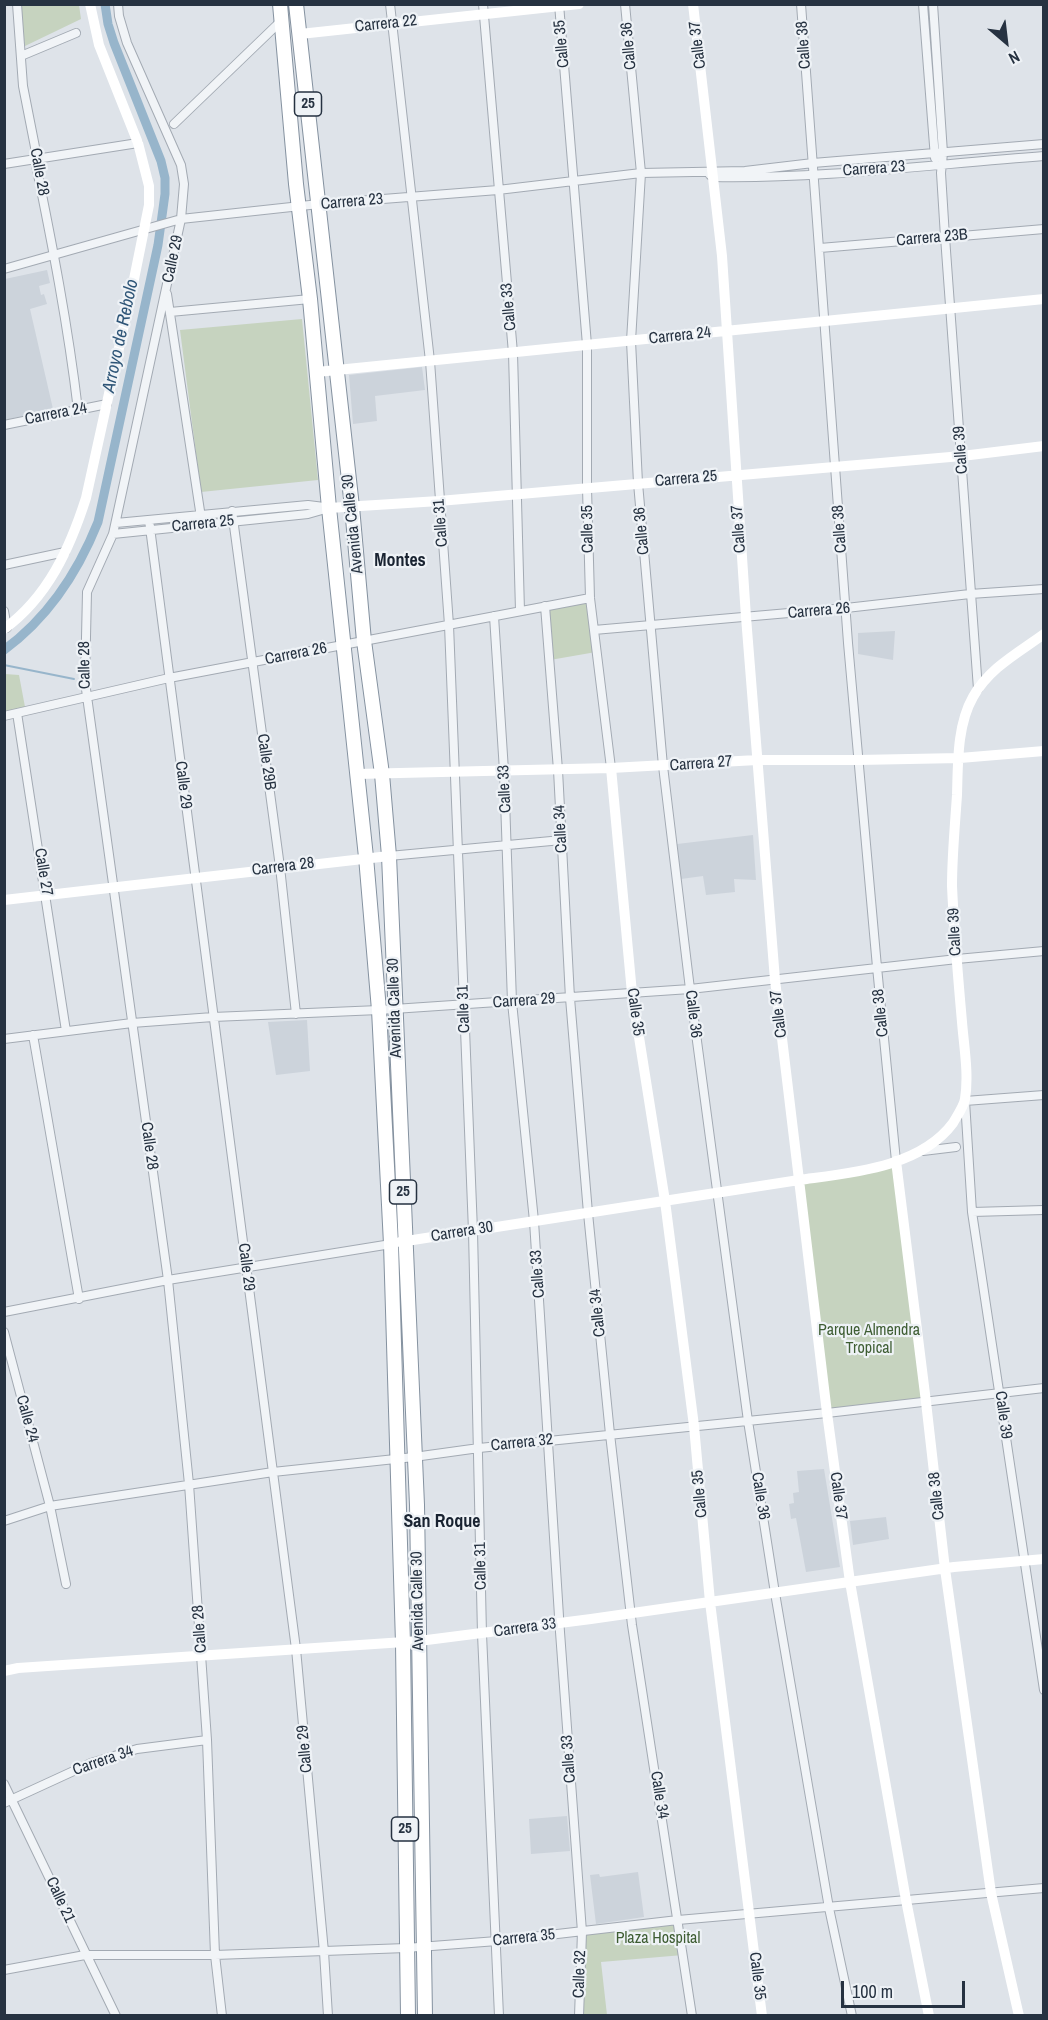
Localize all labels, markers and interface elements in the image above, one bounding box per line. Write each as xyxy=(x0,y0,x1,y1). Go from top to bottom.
street label: Carrera 22 xyxy=(354,11,418,37)
north arrow xyxy=(976,12,1036,72)
street label: Calle 35 xyxy=(550,19,574,69)
street label: Calle 37 xyxy=(686,20,710,70)
street label: Calle 38 xyxy=(793,20,815,70)
street label: Calle 36 xyxy=(617,21,641,71)
text: N xyxy=(1005,46,1024,70)
road number: 25 xyxy=(294,92,322,116)
street label: Calle 28 xyxy=(25,147,53,197)
street label: Carrera 23 xyxy=(842,157,906,181)
street label: Carrera 23 xyxy=(320,190,384,214)
street label: Carrera 23B xyxy=(896,225,968,251)
street label: Calle 29 xyxy=(159,233,187,285)
water label: Arroyo de Rebolo xyxy=(98,278,144,394)
street label: Calle 33 xyxy=(497,282,521,332)
street label: Carrera 24 xyxy=(648,323,712,349)
street label: Carrera 24 xyxy=(23,399,89,429)
street label: Calle 39 xyxy=(950,425,972,475)
street label: Carrera 25 xyxy=(654,467,718,491)
street label: Avenida Calle 30 xyxy=(338,473,368,575)
street label: Calle 31 xyxy=(430,498,452,548)
street label: Calle 37 xyxy=(728,504,750,554)
street label: Calle 38 xyxy=(829,504,851,554)
street label: Calle 35 xyxy=(578,505,598,553)
street label: Calle 36 xyxy=(630,506,654,556)
street label: Carrera 25 xyxy=(171,511,235,537)
district label: Montes xyxy=(374,550,426,572)
street label: Carrera 26 xyxy=(787,599,851,623)
street label: Carrera 26 xyxy=(263,639,329,669)
street label: Calle 28 xyxy=(75,641,95,689)
street label: Calle 29B xyxy=(253,733,279,791)
street label: Carrera 27 xyxy=(669,752,733,776)
street label: Calle 29 xyxy=(171,760,195,810)
street label: Calle 33 xyxy=(494,764,516,814)
street label: Calle 34 xyxy=(550,804,572,854)
street label: Calle 27 xyxy=(30,847,56,897)
street label: Carrera 28 xyxy=(251,854,315,880)
street label: Calle 39 xyxy=(944,907,966,957)
street label: Avenida Calle 30 xyxy=(384,958,406,1058)
street label: Calle 31 xyxy=(454,985,474,1033)
street label: Calle 35 xyxy=(622,987,648,1037)
street label: Calle 38 xyxy=(869,988,893,1038)
street label: Carrera 29 xyxy=(492,989,556,1013)
street label: Calle 36 xyxy=(681,989,705,1039)
street label: Calle 37 xyxy=(767,989,791,1039)
street label: Calle 28 xyxy=(136,1121,162,1171)
road number: 25 xyxy=(390,1180,416,1204)
street label: Carrera 30 xyxy=(430,1218,494,1246)
street label: Calle 29 xyxy=(234,1242,258,1292)
street label: Calle 33 xyxy=(527,1249,549,1299)
street label: Calle 34 xyxy=(586,1288,610,1338)
park label: Parque Almendra Tropical xyxy=(818,1321,920,1359)
street label: Calle 39 xyxy=(990,1390,1016,1440)
street label: Calle 24 xyxy=(11,1393,43,1445)
street label: Carrera 32 xyxy=(490,1430,554,1456)
street label: Calle 35 xyxy=(688,1469,712,1519)
street label: Calle 36 xyxy=(747,1471,773,1521)
street label: Calle 37 xyxy=(825,1471,851,1521)
street label: Calle 38 xyxy=(925,1471,949,1521)
district label: San Roque xyxy=(403,1511,481,1533)
street label: Calle 31 xyxy=(471,1542,491,1590)
street label: Avenida Calle 30 xyxy=(408,1551,428,1651)
street label: Calle 28 xyxy=(189,1604,211,1654)
street label: Carrera 33 xyxy=(493,1614,557,1642)
street label: Calle 29 xyxy=(293,1724,317,1774)
street label: Calle 33 xyxy=(558,1734,580,1784)
street label: Carrera 34 xyxy=(70,1742,136,1780)
street label: Calle 34 xyxy=(646,1770,672,1820)
road number: 25 xyxy=(392,1817,418,1841)
street label: Calle 21 xyxy=(41,1874,79,1926)
street label: Carrera 35 xyxy=(492,1925,556,1951)
park label: Plaza Hospital xyxy=(616,1929,700,1949)
street label: Calle 32 xyxy=(570,1950,590,1998)
street label: Calle 35 xyxy=(745,1951,769,2001)
scale bar xyxy=(844,1969,968,2007)
text: 100 m xyxy=(852,1979,893,2004)

